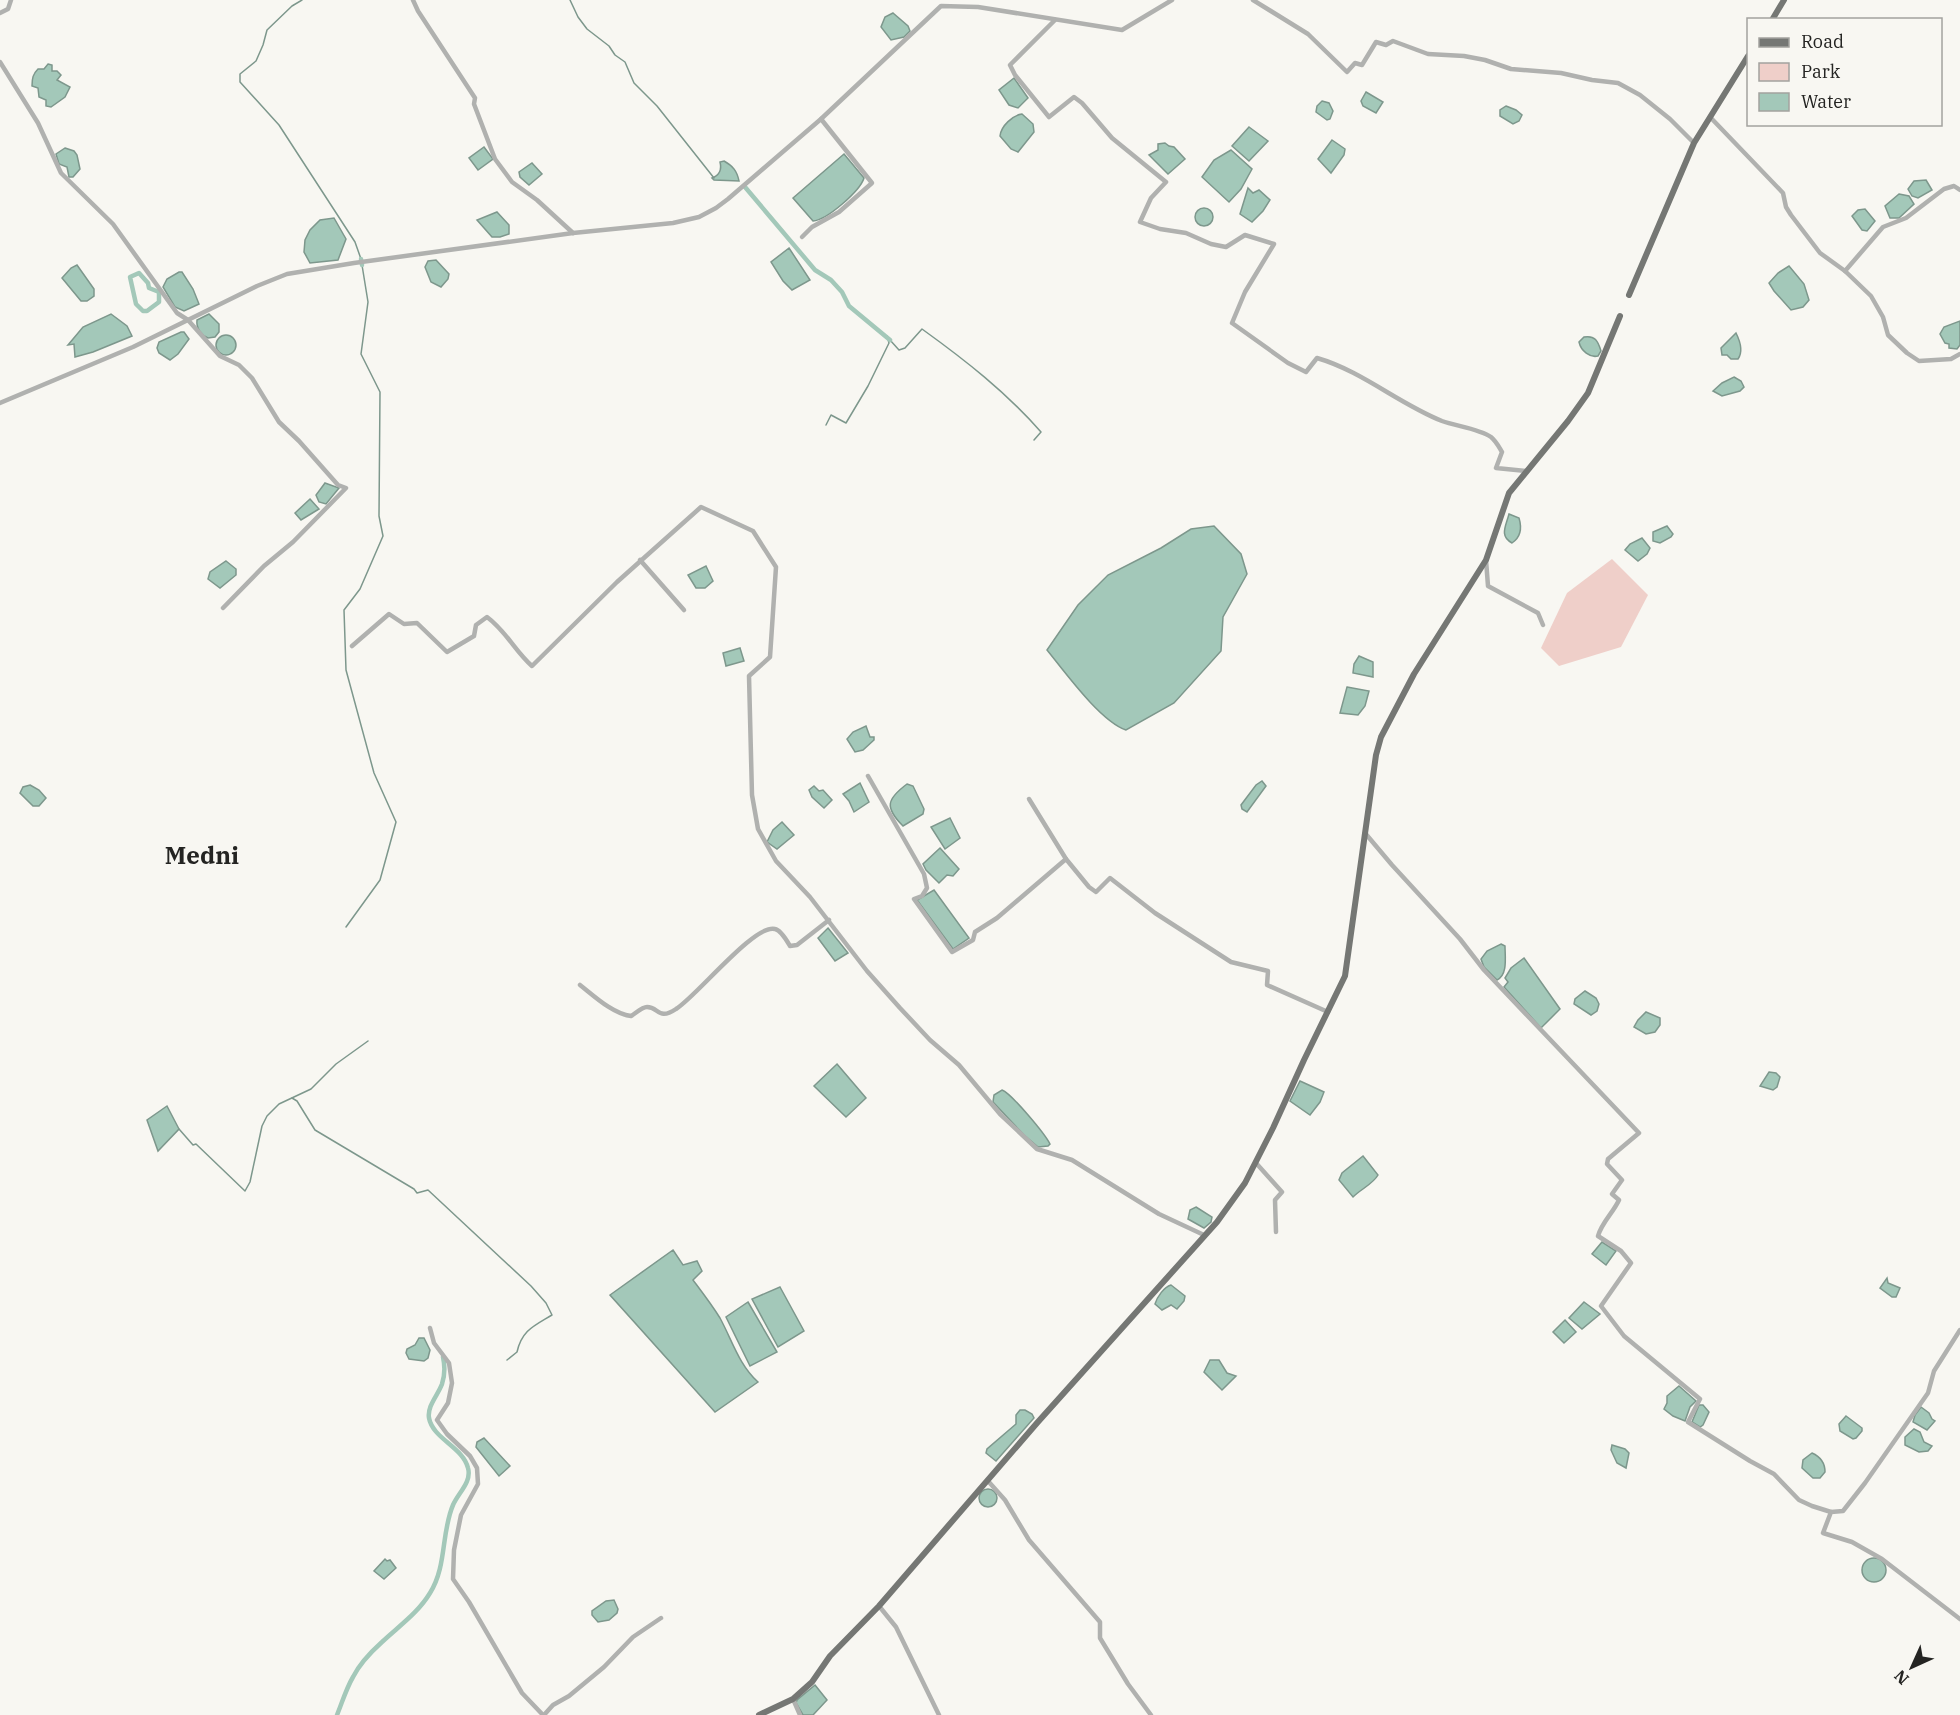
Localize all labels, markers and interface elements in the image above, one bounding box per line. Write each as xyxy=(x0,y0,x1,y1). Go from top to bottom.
legend xyxy=(1747,18,1942,126)
text: Road xyxy=(1801,30,1844,53)
text: Park xyxy=(1801,60,1841,83)
text: Water xyxy=(1801,90,1851,113)
district label: Medni xyxy=(165,839,239,871)
north arrow xyxy=(1882,1637,1942,1697)
text: N xyxy=(1890,1666,1913,1689)

